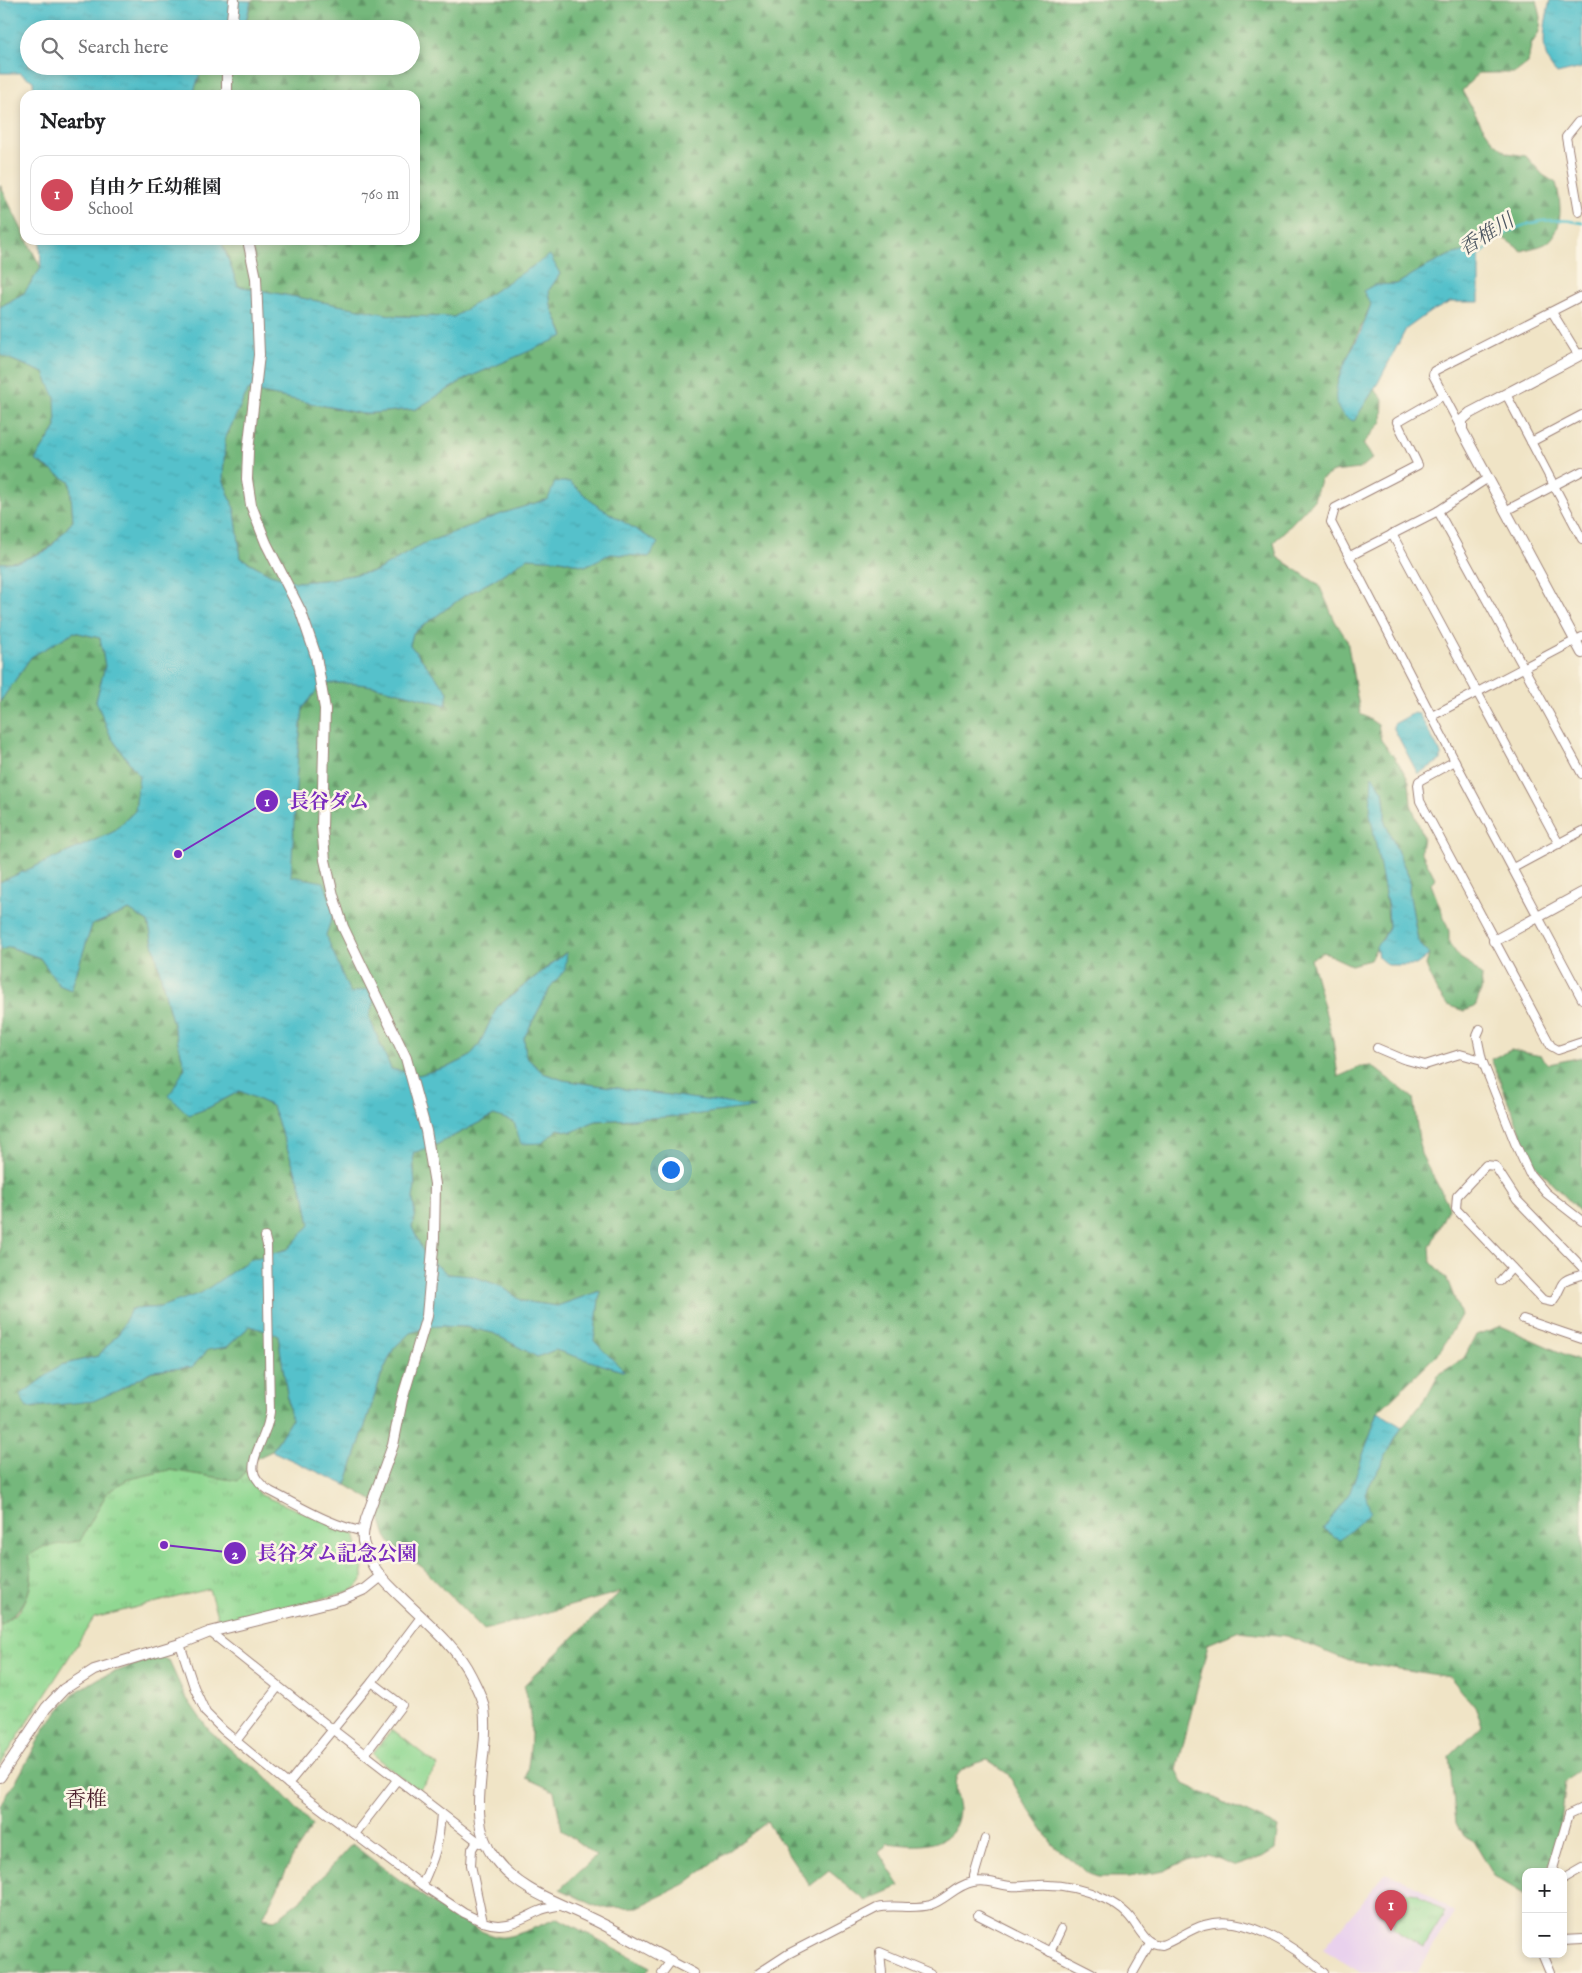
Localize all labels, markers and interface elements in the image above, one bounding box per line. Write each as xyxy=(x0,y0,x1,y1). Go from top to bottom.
search box xyxy=(20,20,420,75)
icon: search xyxy=(38,34,66,62)
text: Search here xyxy=(78,36,169,60)
text: Nearby xyxy=(40,109,105,136)
text: 自由ケ丘幼稚園 xyxy=(88,176,221,200)
text: 1 xyxy=(54,185,60,205)
text: 760 m xyxy=(361,185,399,205)
text: School xyxy=(88,200,133,220)
water label: 香椎川 xyxy=(1455,208,1521,262)
callout: 長谷ダム xyxy=(254,784,379,819)
text: 長谷ダム xyxy=(289,790,369,815)
text: 1 xyxy=(264,792,270,811)
your location xyxy=(658,1157,684,1183)
callout: 長谷ダム記念公園 xyxy=(222,1536,427,1571)
text: 長谷ダム記念公園 xyxy=(257,1542,417,1567)
text: 2 xyxy=(231,1545,239,1564)
district label: 香椎 xyxy=(65,1787,107,1814)
map controls xyxy=(1522,1868,1567,1958)
button: + xyxy=(1522,1868,1567,1913)
pin: 1 xyxy=(1375,1890,1407,1931)
button: − xyxy=(1522,1913,1567,1958)

